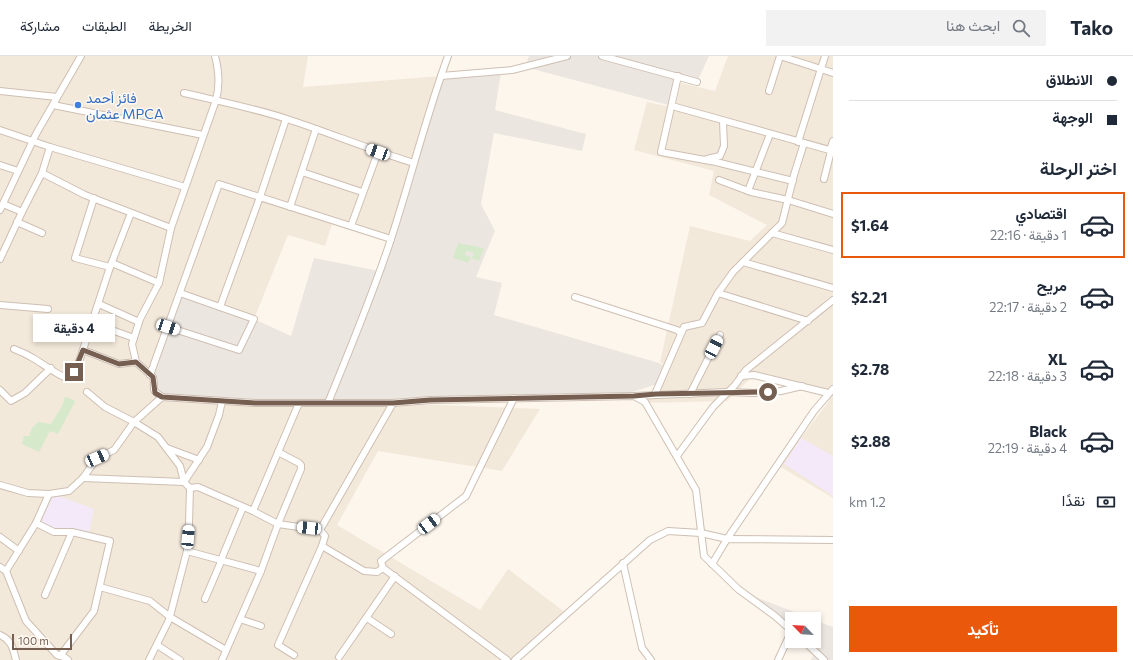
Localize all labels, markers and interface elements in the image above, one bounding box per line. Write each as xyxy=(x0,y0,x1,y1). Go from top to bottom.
search box xyxy=(766,10,1046,46)
text: ابحث هنا xyxy=(946,16,1000,34)
text: Tako xyxy=(1070,16,1113,39)
text: مشاركة xyxy=(20,17,60,34)
text: الطبقات xyxy=(82,17,126,34)
text: الخريطة xyxy=(148,17,192,34)
icon: search xyxy=(1010,17,1032,39)
text: الانطلاق xyxy=(1046,70,1093,88)
place label: فائز أحمد عثمان MPCA xyxy=(86,89,164,123)
marker: فائز أحمد عثمان MPCA xyxy=(73,100,83,110)
text: الوجهة xyxy=(1052,108,1093,126)
car xyxy=(365,142,391,162)
text: اختر الرحلة xyxy=(1040,157,1117,179)
text: اقتصادي xyxy=(1015,204,1067,222)
icon: car xyxy=(1079,207,1115,243)
text: $1.64 xyxy=(851,216,889,234)
text: 1 دقيقة · 22:16 xyxy=(990,227,1067,243)
text: مريح xyxy=(1037,276,1067,294)
icon: car xyxy=(1079,279,1115,315)
text: $2.21 xyxy=(851,288,887,306)
text: 2 دقيقة · 22:17 xyxy=(989,299,1067,315)
callout: 4 دقيقة xyxy=(33,314,115,342)
car xyxy=(155,318,181,336)
text: 4 دقيقة xyxy=(53,320,95,336)
car xyxy=(703,334,725,360)
text: XL xyxy=(1048,350,1067,368)
icon: car xyxy=(1079,351,1115,387)
text: $2.78 xyxy=(851,360,889,378)
route end xyxy=(65,363,83,381)
text: 3 دقيقة · 22:18 xyxy=(988,368,1067,384)
route start xyxy=(759,383,777,401)
text: Black xyxy=(1029,422,1067,440)
icon: car xyxy=(1079,423,1115,459)
text: $2.88 xyxy=(851,432,890,450)
text: 4 دقيقة · 22:19 xyxy=(988,440,1067,456)
car xyxy=(84,448,110,468)
text: نقدًا xyxy=(1062,491,1085,509)
icon: cash xyxy=(1095,491,1117,513)
text: 1.2 km xyxy=(849,494,886,510)
car xyxy=(416,512,442,536)
car xyxy=(296,521,322,535)
car xyxy=(181,525,195,549)
button: تأكيد xyxy=(849,606,1117,652)
north arrow xyxy=(785,612,821,648)
map controls xyxy=(785,612,821,648)
scale bar xyxy=(12,632,72,651)
text: 100 m xyxy=(18,634,49,647)

